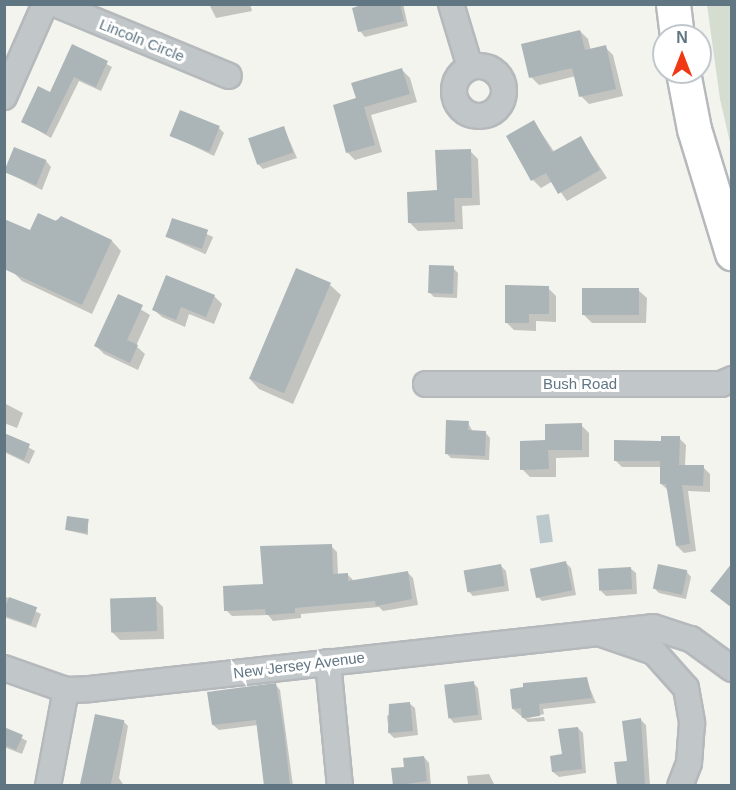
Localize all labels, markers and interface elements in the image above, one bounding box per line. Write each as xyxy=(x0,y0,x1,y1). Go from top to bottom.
street label: Lincoln Circle xyxy=(97,15,187,65)
north arrow xyxy=(652,24,712,84)
text: N xyxy=(676,29,688,46)
street label: Bush Road xyxy=(543,375,617,393)
street label: New Jersey Avenue xyxy=(232,648,366,682)

